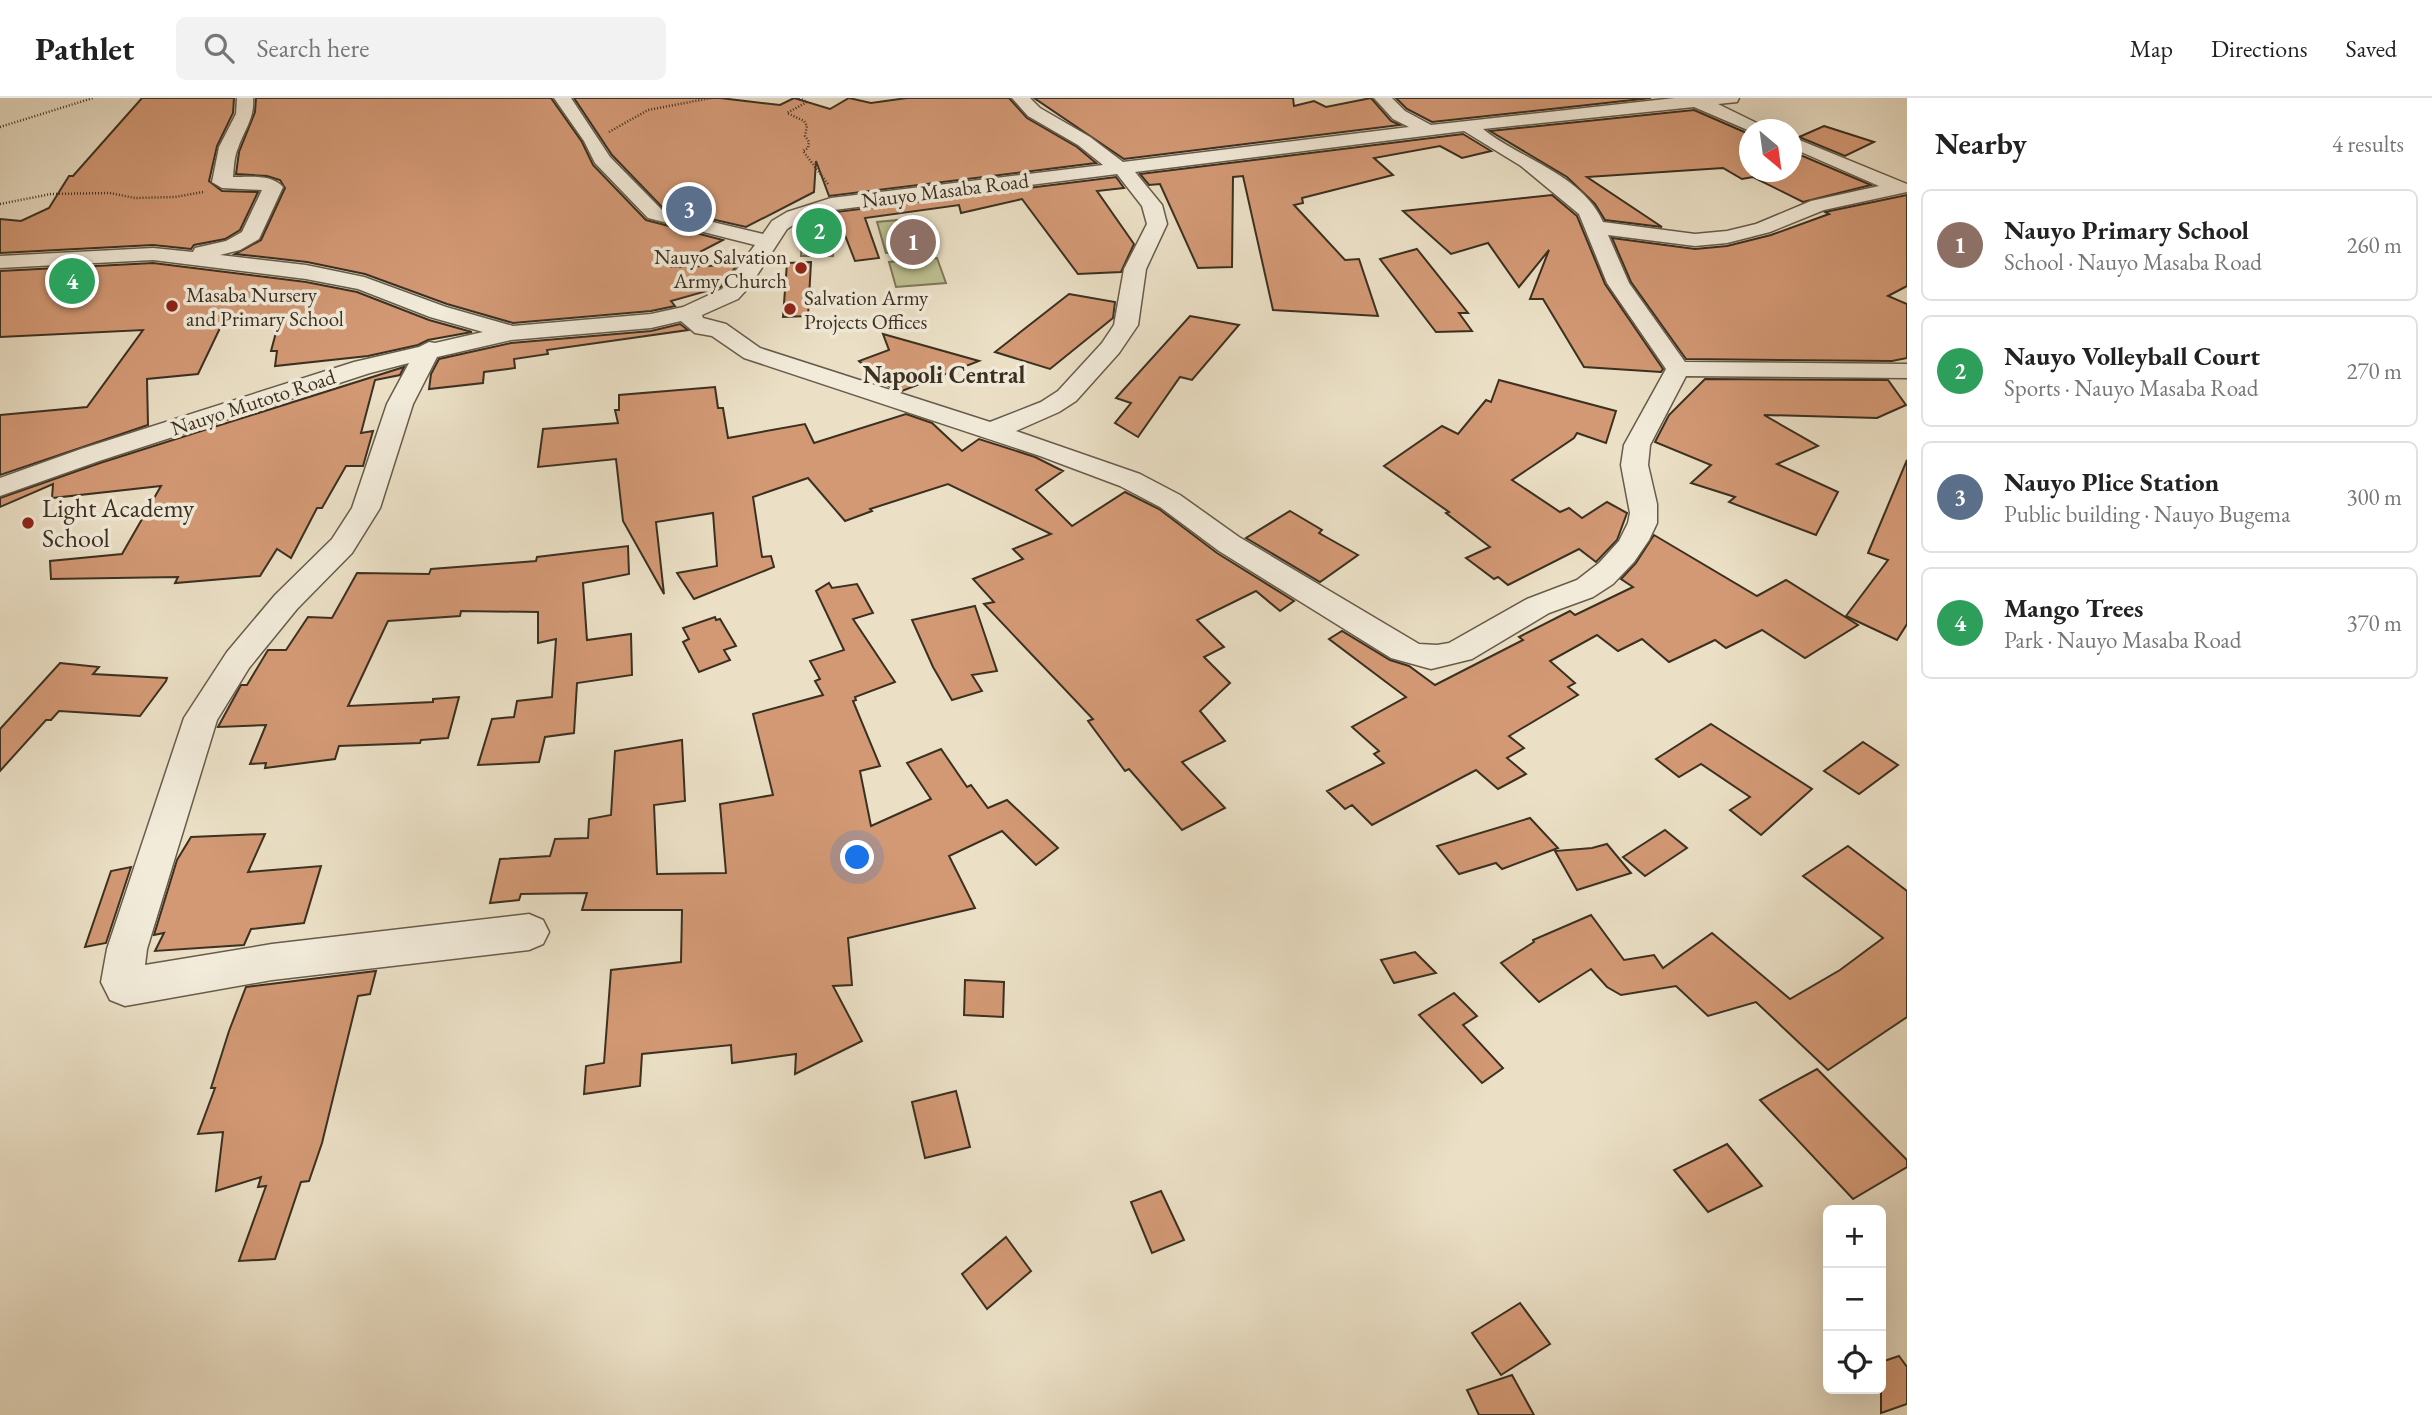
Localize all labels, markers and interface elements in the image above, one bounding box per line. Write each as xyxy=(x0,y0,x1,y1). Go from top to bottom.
search box xyxy=(176,17,666,80)
text: Pathlet xyxy=(35,27,134,70)
icon: search xyxy=(200,29,238,67)
text: Search here xyxy=(256,31,369,65)
text: Map xyxy=(2130,33,2173,64)
text: Directions xyxy=(2211,33,2308,64)
text: Saved xyxy=(2346,33,2397,64)
north arrow xyxy=(1739,119,1802,182)
text: Nearby xyxy=(1935,124,2027,163)
text: 4 results xyxy=(2332,129,2404,159)
street label: Nauyo Masaba Road xyxy=(860,166,1031,214)
pin: 3 xyxy=(666,183,712,235)
pin: 2 xyxy=(796,205,842,257)
text: Nauyo Primary School xyxy=(2004,213,2249,247)
pin: 1 xyxy=(890,216,936,268)
text: 1 xyxy=(1954,230,1966,260)
text: 260 m xyxy=(2346,230,2402,260)
place label: Nauyo Salvation Army Church xyxy=(654,243,787,294)
text: School · Nauyo Masaba Road xyxy=(2004,247,2262,277)
pin: 4 xyxy=(49,255,95,307)
marker: Nauyo Salvation Army Church xyxy=(793,260,809,276)
place label: Masaba Nursery and Primary School xyxy=(186,281,344,332)
place label: Salvation Army Projects Offices xyxy=(804,284,929,335)
marker: Masaba Nursery and Primary School xyxy=(164,298,180,314)
marker: Salvation Army Projects Offices xyxy=(782,301,798,317)
text: Nauyo Volleyball Court xyxy=(2004,339,2260,373)
text: 2 xyxy=(1954,356,1966,386)
text: 270 m xyxy=(2346,356,2402,386)
district label: Napooli Central xyxy=(863,359,1025,390)
street label: Nauyo Mutoto Road xyxy=(167,363,339,441)
text: Sports · Nauyo Masaba Road xyxy=(2004,373,2259,403)
text: Nauyo Plice Station xyxy=(2004,465,2219,499)
text: 3 xyxy=(1954,482,1966,512)
text: 300 m xyxy=(2346,482,2402,512)
place label: Light Academy School xyxy=(42,491,195,555)
text: Public building · Nauyo Bugema xyxy=(2004,499,2290,529)
marker: Light Academy School xyxy=(20,515,36,531)
text: Mango Trees xyxy=(2004,591,2143,625)
text: 4 xyxy=(1954,608,1966,638)
text: 370 m xyxy=(2346,608,2402,638)
text: Park · Nauyo Masaba Road xyxy=(2004,625,2241,655)
your location xyxy=(840,840,874,874)
map controls xyxy=(1823,1205,1886,1394)
button: + xyxy=(1823,1205,1886,1268)
button: − xyxy=(1823,1268,1886,1331)
button: locate xyxy=(1823,1331,1886,1394)

